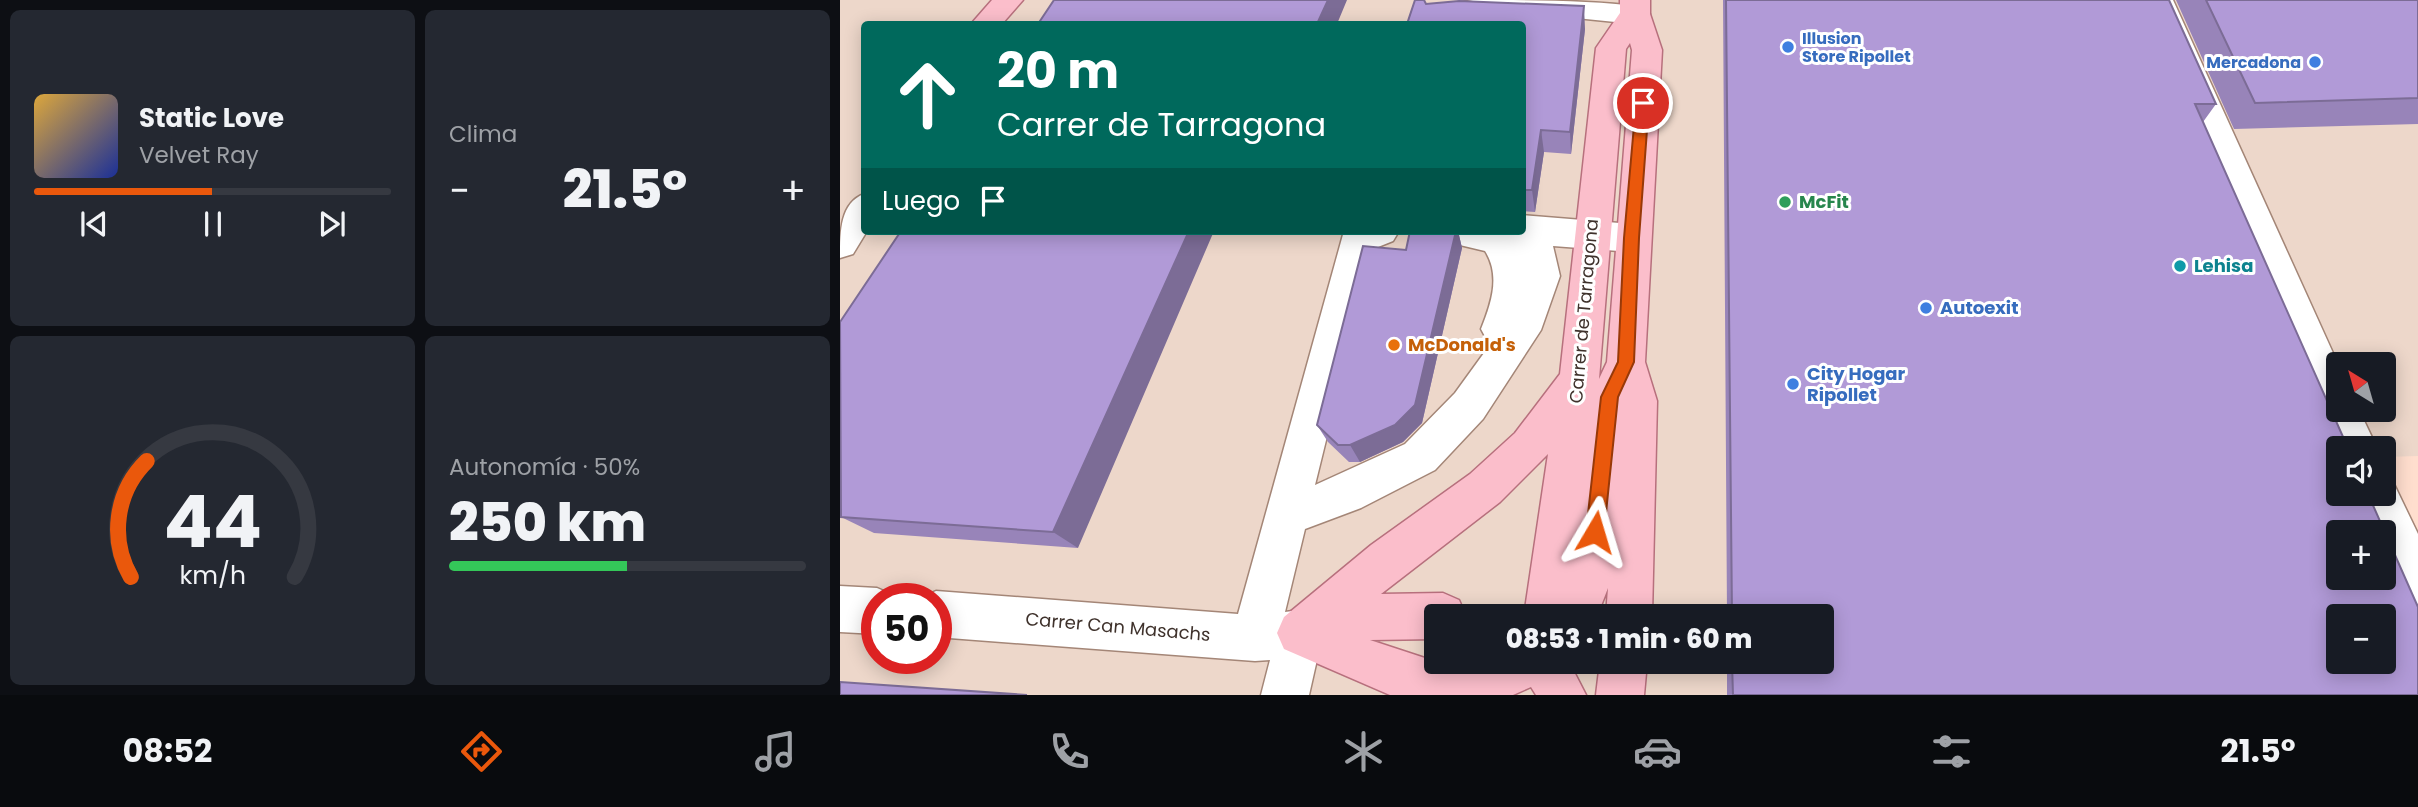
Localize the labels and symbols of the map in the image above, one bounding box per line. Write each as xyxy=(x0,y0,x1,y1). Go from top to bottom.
place label: Illusion Store Ripollet xyxy=(1802,27,1911,68)
marker: Illusion Store Ripollet xyxy=(1780,39,1796,55)
place label: Mercadona xyxy=(2206,51,2301,74)
marker: Mercadona xyxy=(2307,54,2323,70)
pin xyxy=(1613,73,1673,133)
place label: McFit xyxy=(1799,189,1849,214)
marker: McFit xyxy=(1777,194,1793,210)
street label: Carrer de Tarragona xyxy=(1563,218,1604,404)
place label: Lehisa xyxy=(2194,253,2253,278)
marker: Lehisa xyxy=(2172,258,2188,274)
place label: Autoexit xyxy=(1940,295,2018,320)
marker: Autoexit xyxy=(1918,300,1934,316)
place label: McDonald's xyxy=(1408,332,1516,357)
marker: McDonald's xyxy=(1386,337,1402,353)
north arrow xyxy=(2326,352,2396,422)
place label: City Hogar Ripollet xyxy=(1807,361,1906,407)
marker: City Hogar Ripollet xyxy=(1785,376,1801,392)
position arrow xyxy=(1558,495,1632,569)
speed limit sign: 50 xyxy=(861,583,952,674)
street label: Carrer Can Masachs xyxy=(1024,606,1212,647)

